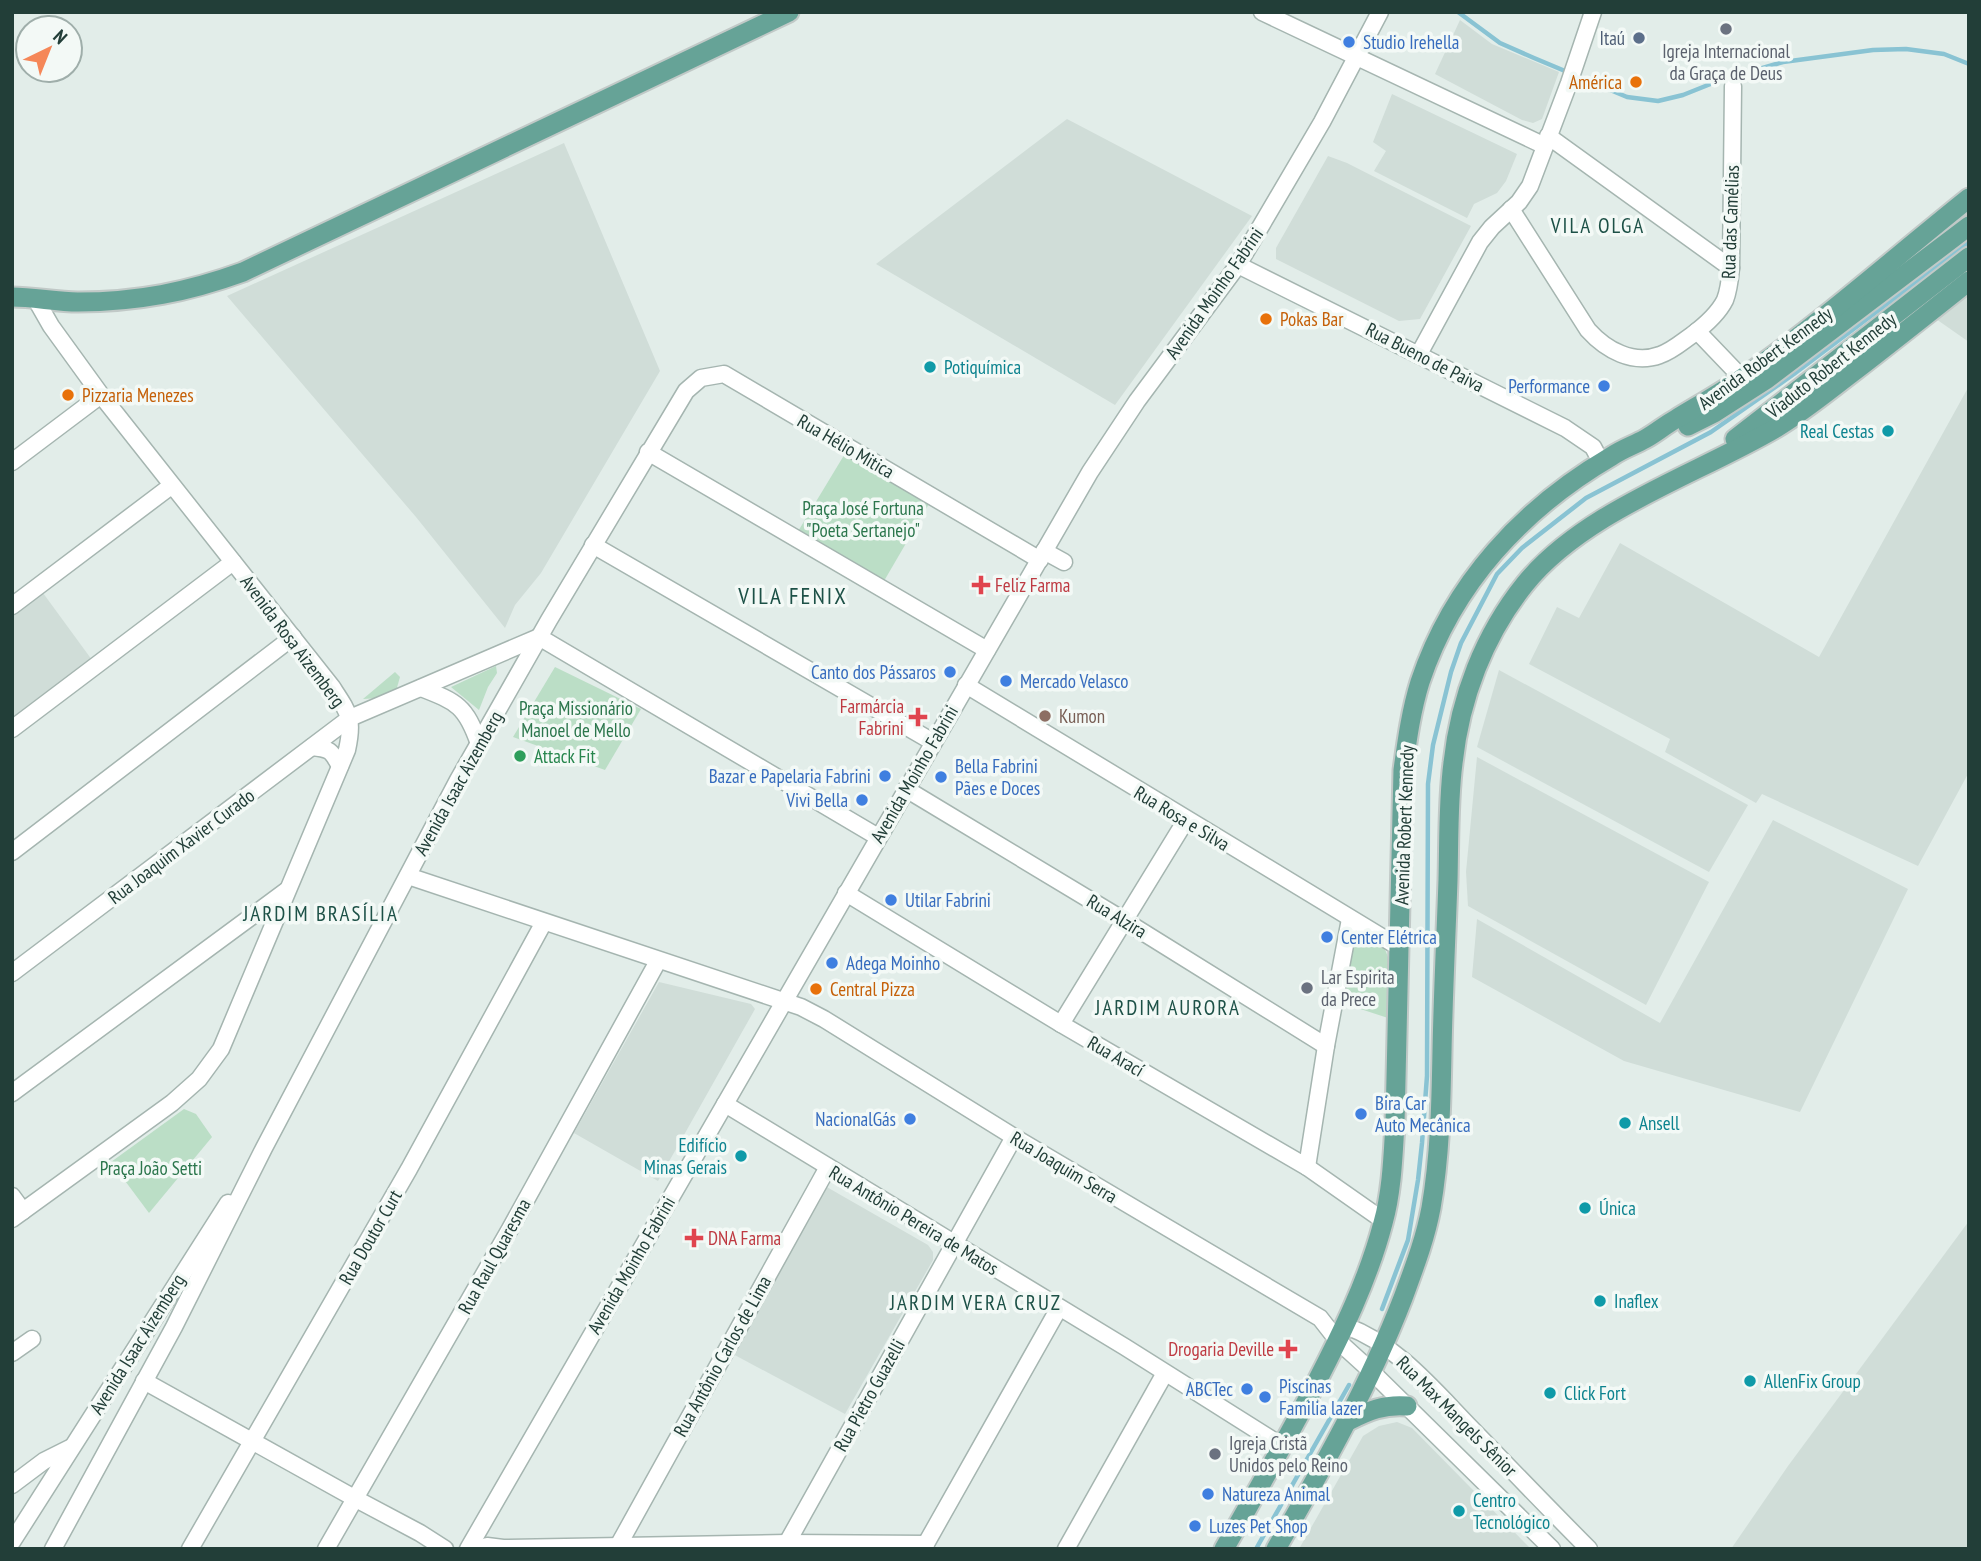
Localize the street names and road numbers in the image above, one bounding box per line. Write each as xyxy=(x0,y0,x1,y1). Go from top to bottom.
street label: Rua das Camélias xyxy=(1716,165,1744,279)
street label: Avenida Moinho Fabrini xyxy=(1160,223,1268,363)
street label: Avenida Robert Kennedy xyxy=(1693,301,1837,415)
street label: Viaduto Robert Kennedy xyxy=(1760,306,1901,424)
street label: Rua Bueno de Paiva xyxy=(1362,317,1488,397)
street label: Rua Hélio Mitica xyxy=(793,409,899,483)
street label: Avenida Rosa Aizemberg xyxy=(235,570,351,712)
street label: Avenida Moinho Fabrini xyxy=(865,701,963,847)
street label: Avenida Isaac Aizemberg xyxy=(408,707,508,859)
street label: Avenida Robert Kennedy xyxy=(1389,744,1419,905)
street label: Rua Rosa e Silva xyxy=(1130,780,1234,856)
street label: Rua Joaquim Xavier Curado xyxy=(103,783,259,909)
street label: Rua Alzira xyxy=(1083,889,1151,943)
street label: Rua Arací xyxy=(1084,1030,1148,1082)
street label: Rua Joaquim Serra xyxy=(1006,1126,1122,1208)
street label: Rua Antônio Pereira de Matos xyxy=(825,1160,1003,1280)
street label: Rua Doutor Curt xyxy=(333,1185,407,1289)
street label: Avenida Moinho Fabrini xyxy=(582,1192,680,1338)
street label: Rua Raul Quaresma xyxy=(452,1194,536,1318)
street label: Avenida Isaac Aizemberg xyxy=(84,1269,190,1419)
street label: Rua Antônio Carlos de Lima xyxy=(668,1271,776,1441)
street label: Rua Pietro Guazelli xyxy=(828,1335,910,1455)
street label: Rua Max Mangels Sênior xyxy=(1392,1351,1523,1482)

